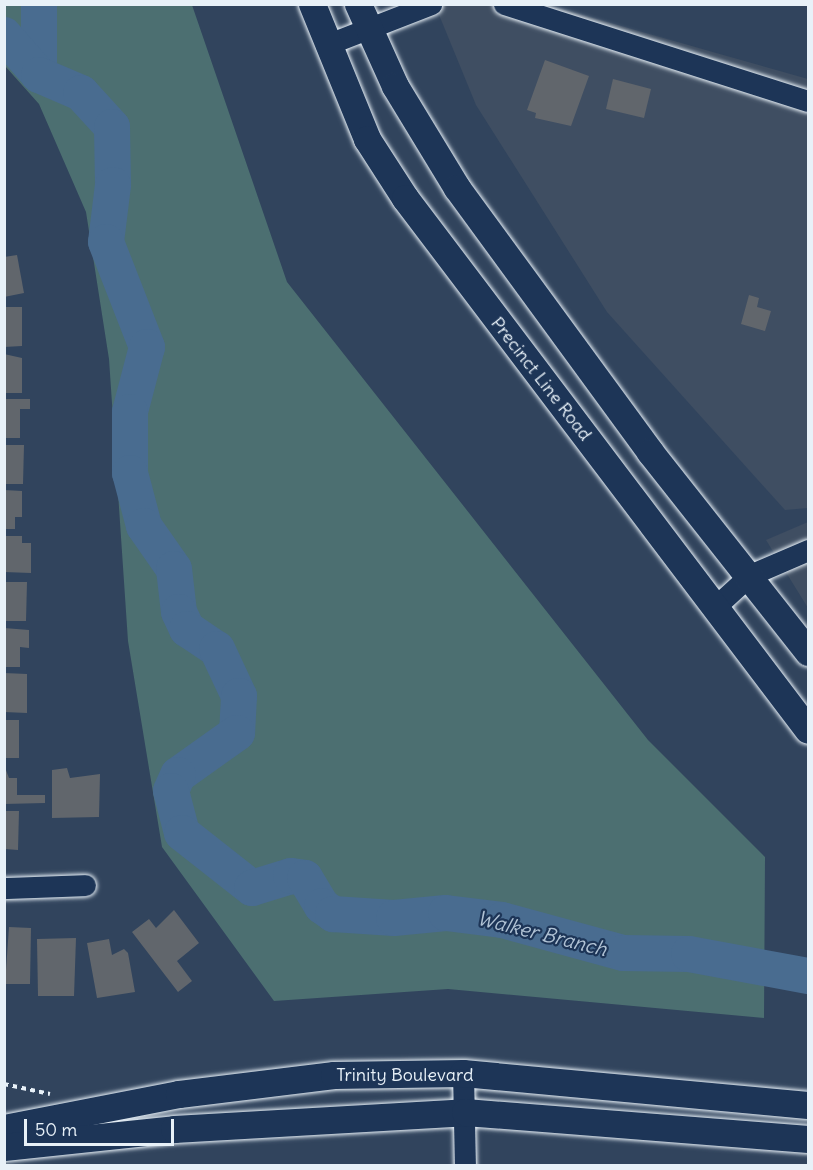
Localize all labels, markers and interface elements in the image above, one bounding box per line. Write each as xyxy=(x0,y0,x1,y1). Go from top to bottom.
street label: Precinct Line Road xyxy=(486,313,596,445)
water label: Walker Branch xyxy=(475,905,609,961)
street label: Trinity Boulevard xyxy=(336,1064,474,1086)
scale bar xyxy=(27,1107,177,1145)
text: 50 m xyxy=(35,1118,77,1141)

